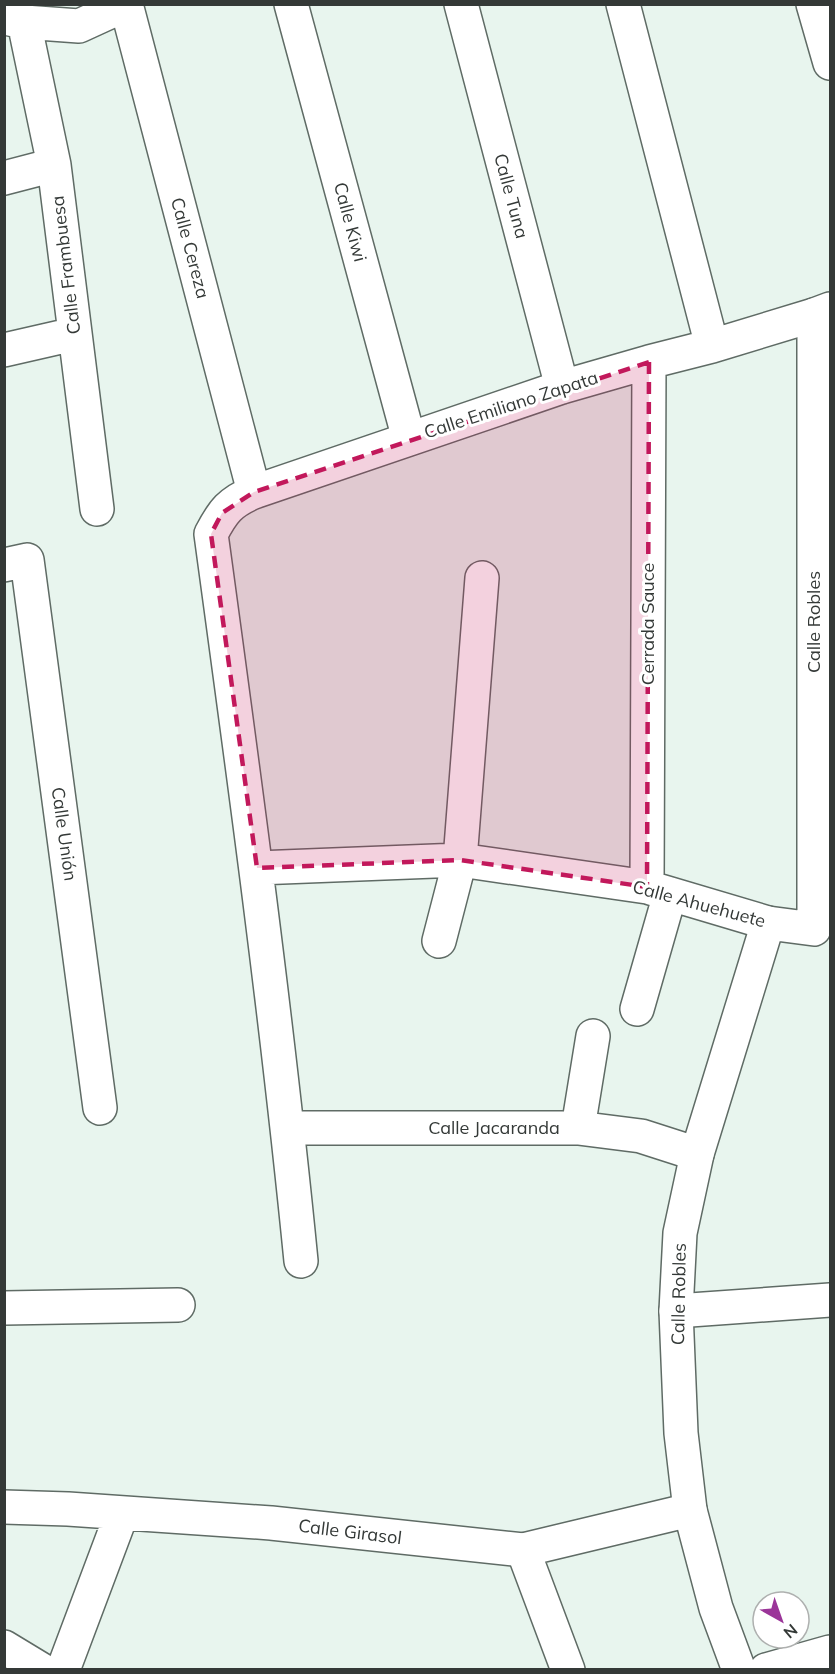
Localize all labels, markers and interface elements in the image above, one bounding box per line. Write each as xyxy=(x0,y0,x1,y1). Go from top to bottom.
street label: Calle Tuna xyxy=(489,151,534,241)
street label: Calle Kiwi xyxy=(329,180,372,264)
street label: Calle Frambuesa xyxy=(46,194,85,336)
street label: Calle Cereza xyxy=(166,195,215,301)
street label: Calle Emiliano Zapata xyxy=(421,366,601,444)
street label: Cerrada Sauce xyxy=(636,563,659,685)
street label: Calle Robles xyxy=(802,571,825,673)
street label: Calle Unión xyxy=(47,785,82,882)
street label: Calle Ahuehuete xyxy=(630,875,768,932)
street label: Calle Jacaranda xyxy=(428,1116,560,1139)
street label: Calle Robles xyxy=(666,1243,691,1345)
street label: Calle Girasol xyxy=(297,1514,403,1549)
north arrow xyxy=(751,1590,811,1650)
text: N xyxy=(780,1620,802,1643)

